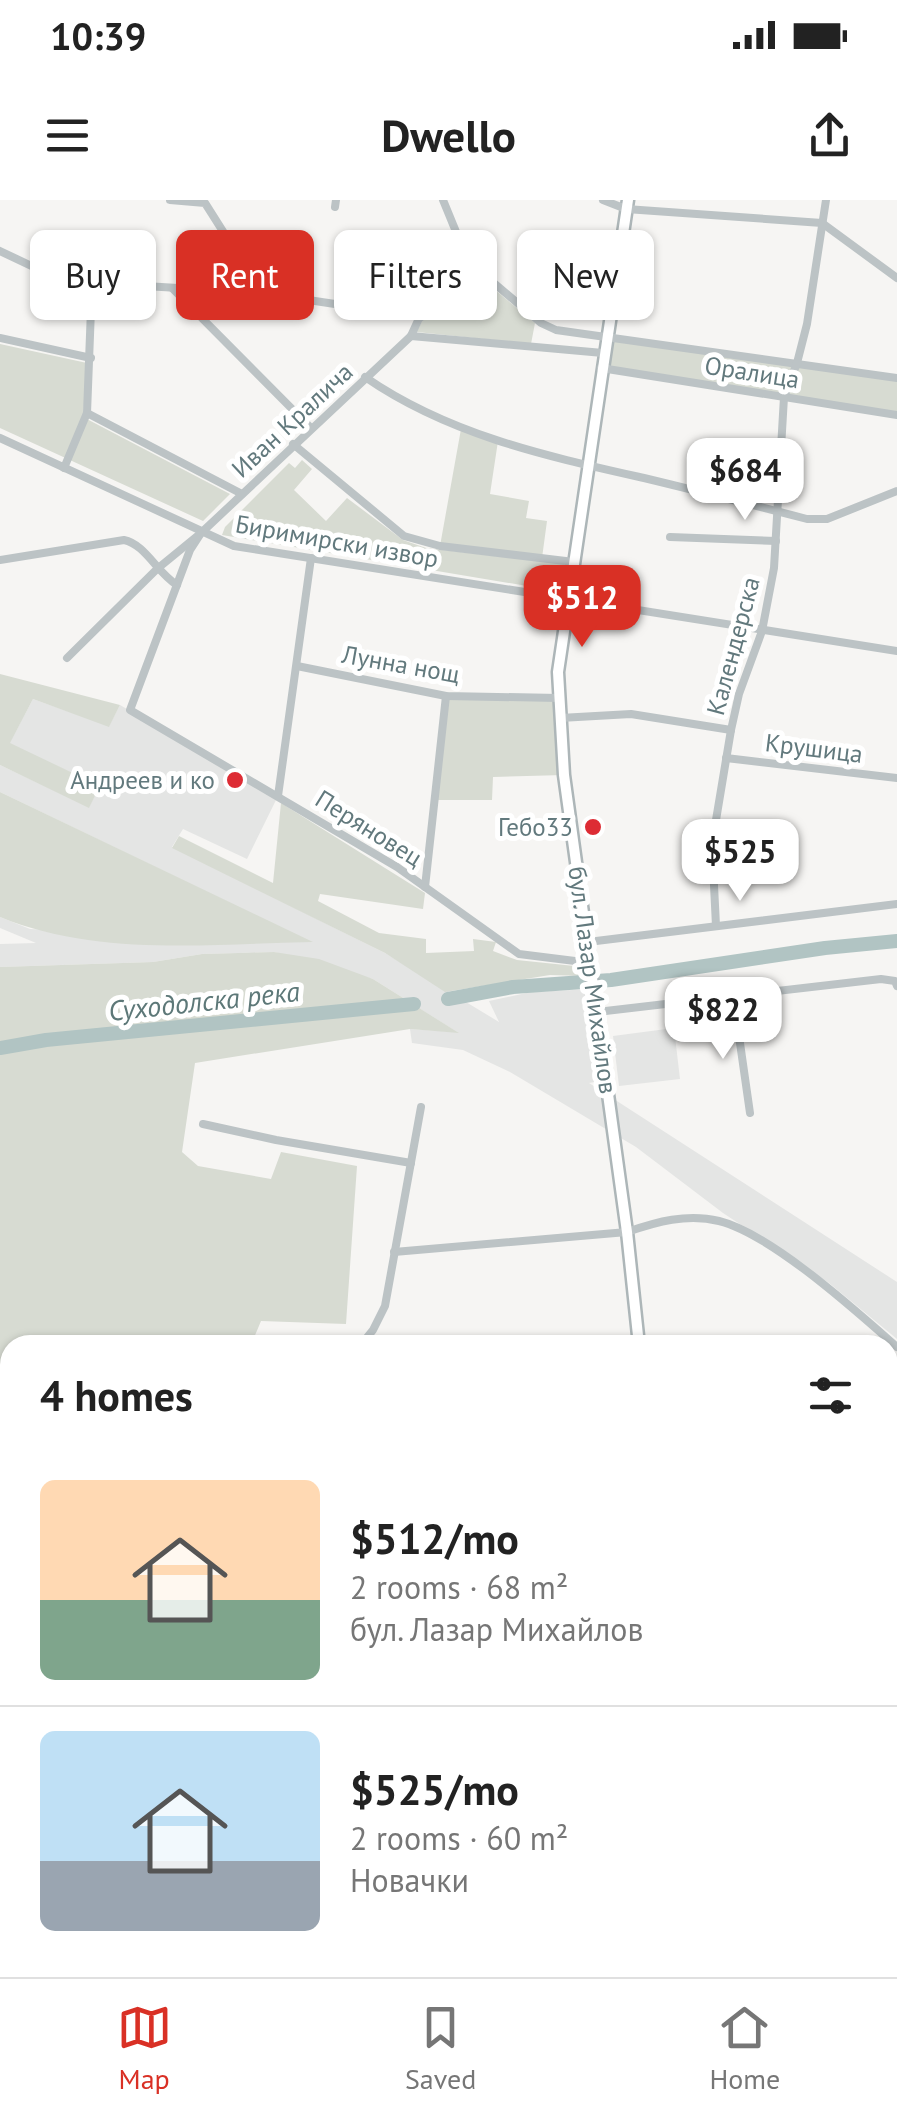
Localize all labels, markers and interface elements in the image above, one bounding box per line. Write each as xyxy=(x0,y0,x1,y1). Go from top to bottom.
text: 10:39 xyxy=(50,11,146,60)
text: Dwello xyxy=(381,106,516,164)
icon: menu xyxy=(40,108,95,163)
icon: share xyxy=(802,108,857,163)
chip: Buy xyxy=(30,230,156,320)
chip: Rent xyxy=(176,230,314,320)
chip: Filters xyxy=(334,230,497,320)
chip: New xyxy=(517,230,654,320)
street label: Оралица xyxy=(702,349,802,395)
street label: Иван Кралича xyxy=(225,356,359,484)
pin: $684 xyxy=(686,438,804,523)
text: $684 xyxy=(709,449,781,491)
street label: Биримирски извор xyxy=(233,507,441,575)
pin: $512 xyxy=(523,565,641,650)
street label: Календерска xyxy=(699,573,767,719)
text: $512 xyxy=(546,576,618,618)
street label: Лунна нощ xyxy=(339,638,463,690)
street label: Крушица xyxy=(763,726,865,770)
place label: Андреев и ко xyxy=(70,764,215,796)
marker: Андреев и ко xyxy=(224,769,246,791)
street label: Перяновец xyxy=(309,783,429,874)
place label: Гебо33 xyxy=(498,811,573,843)
marker: Гебо33 xyxy=(582,816,604,838)
pin: $525 xyxy=(681,819,799,904)
text: $525 xyxy=(704,830,776,872)
street label: бул. Лазар Михайлов xyxy=(561,864,625,1096)
water label: Суходолска река xyxy=(107,972,302,1029)
pin: $822 xyxy=(664,977,782,1062)
text: $822 xyxy=(687,988,759,1030)
text: 4 homes xyxy=(40,1368,193,1423)
icon: filters xyxy=(803,1368,858,1423)
text: $512/mo xyxy=(350,1511,519,1566)
icon: home xyxy=(120,1520,240,1640)
text: 2 rooms · 68 m² xyxy=(350,1566,568,1608)
text: бул. Лазар Михайлов xyxy=(350,1608,643,1650)
text: $525/mo xyxy=(350,1762,519,1817)
icon: home xyxy=(120,1771,240,1891)
text: 2 rooms · 60 m² xyxy=(350,1817,568,1859)
text: Новачки xyxy=(350,1859,469,1901)
tab: Map xyxy=(117,2000,172,2097)
tab: Saved xyxy=(405,2000,476,2097)
tab: Home xyxy=(710,2000,780,2097)

